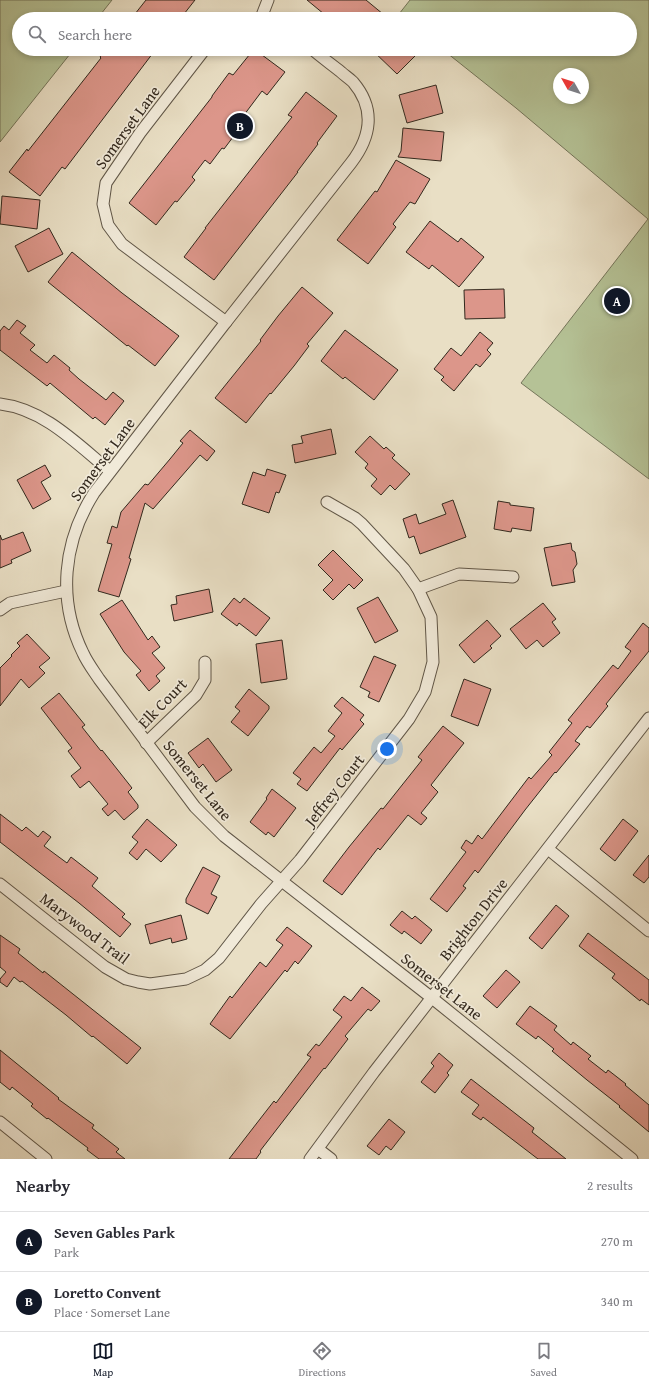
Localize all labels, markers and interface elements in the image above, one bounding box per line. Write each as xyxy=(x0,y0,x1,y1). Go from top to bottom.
search box xyxy=(12,12,637,56)
icon: search xyxy=(26,23,48,45)
text: Search here xyxy=(58,24,132,45)
north arrow xyxy=(553,68,589,104)
street label: Somerset Lane xyxy=(88,80,166,174)
pin: B xyxy=(227,111,253,141)
pin: A xyxy=(604,286,630,316)
street label: Somerset Lane xyxy=(63,412,141,506)
street label: Elk Court xyxy=(132,672,192,734)
street label: Somerset Lane xyxy=(158,734,238,826)
your location xyxy=(377,739,397,759)
street label: Jeffrey Court xyxy=(297,748,370,833)
street label: Brighton Drive xyxy=(433,872,513,966)
street label: Marywood Trail xyxy=(35,886,135,970)
street label: Somerset Lane xyxy=(396,946,488,1026)
text: Nearby xyxy=(16,1173,70,1198)
text: 2 results xyxy=(587,1176,633,1195)
text: Seven Gables Park xyxy=(54,1222,175,1243)
text: A xyxy=(25,1232,33,1251)
text: 270 m xyxy=(601,1232,633,1251)
text: Park xyxy=(54,1243,79,1262)
text: Loretto Convent xyxy=(54,1282,161,1303)
text: B xyxy=(25,1292,33,1311)
text: 340 m xyxy=(601,1292,633,1311)
text: Place · Somerset Lane xyxy=(54,1303,170,1322)
tab: Map xyxy=(92,1340,114,1380)
tab: Directions xyxy=(299,1340,346,1380)
tab: Saved xyxy=(530,1340,557,1380)

